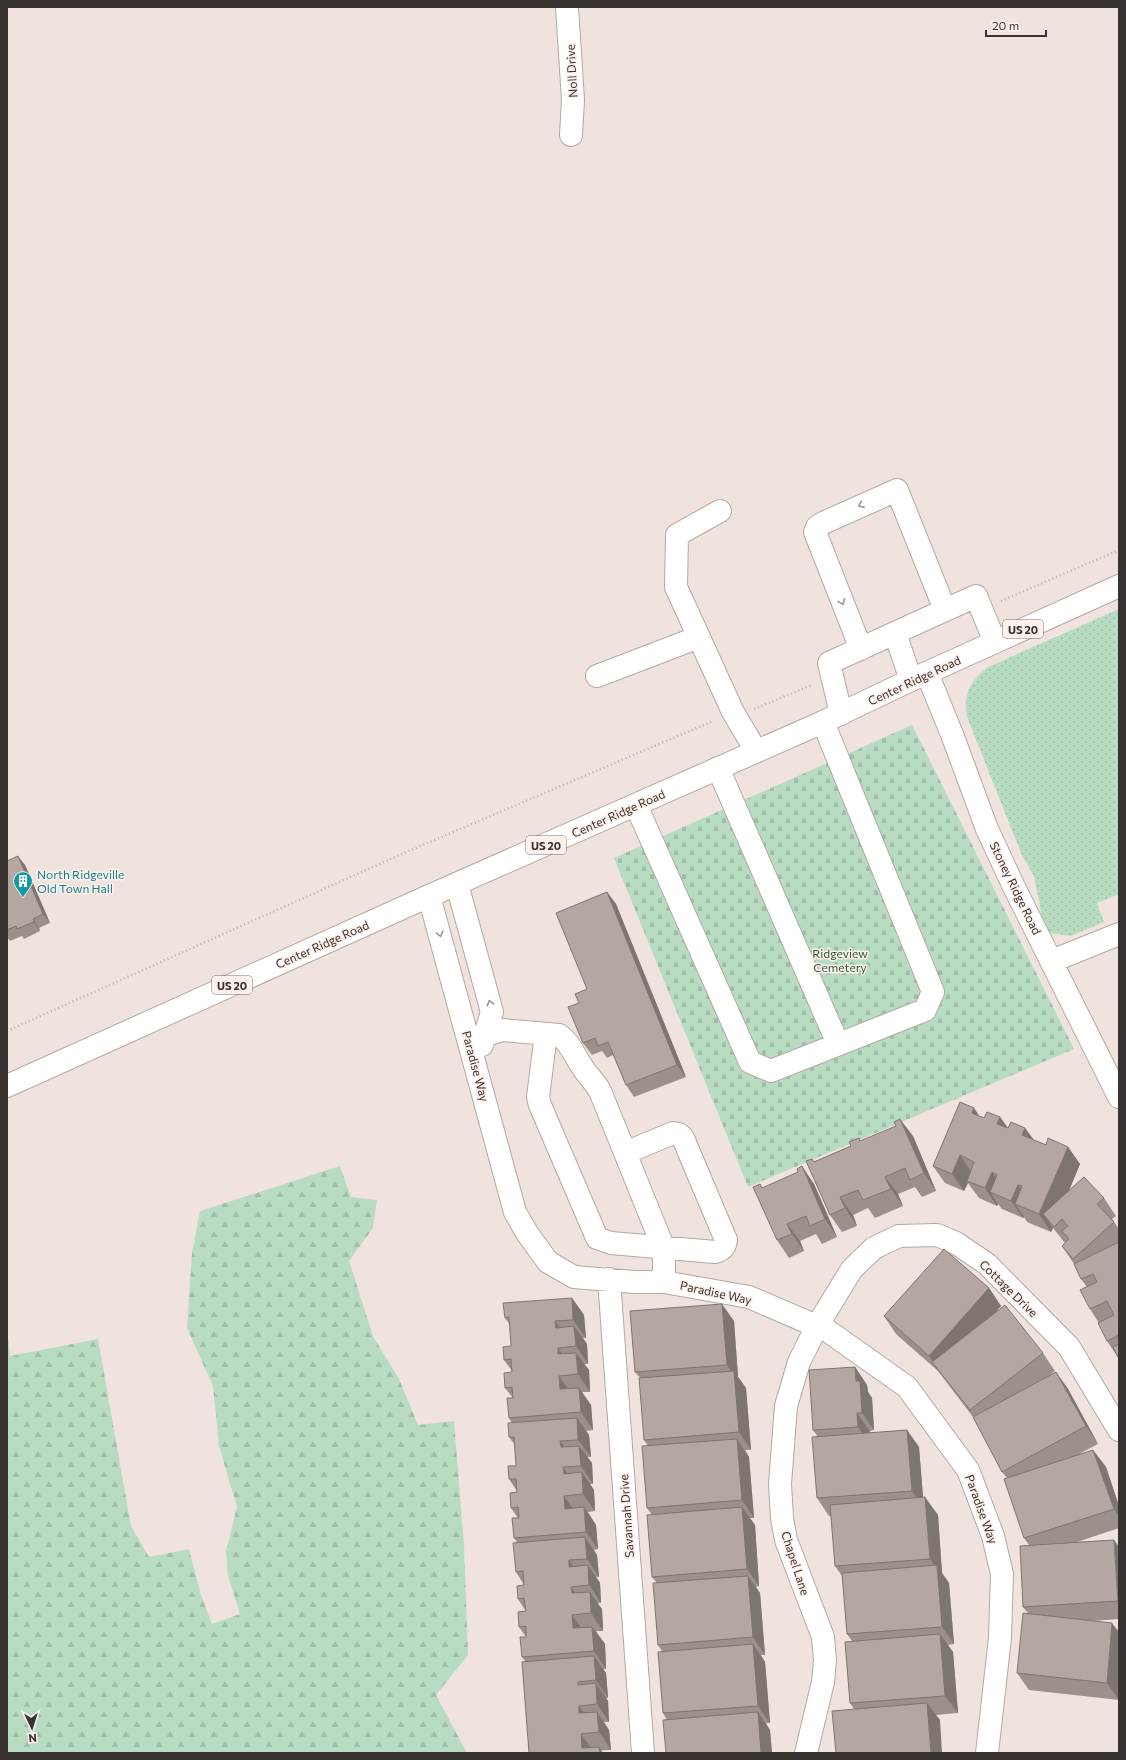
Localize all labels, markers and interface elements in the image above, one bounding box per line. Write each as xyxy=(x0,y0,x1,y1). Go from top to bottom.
scale bar xyxy=(986,12,1046,38)
text: 20 m xyxy=(992,18,1019,32)
street label: Noll Drive xyxy=(563,44,579,98)
one-way arrow xyxy=(858,501,865,509)
one-way arrow xyxy=(838,599,846,606)
road number: US 20 xyxy=(1003,620,1043,638)
street label: Center Ridge Road xyxy=(865,652,963,708)
street label: Center Ridge Road xyxy=(569,786,667,840)
road number: US 20 xyxy=(526,836,566,854)
street label: Stoney Ridge Road xyxy=(987,839,1045,937)
place label: North Ridgeville Old Town Hall xyxy=(37,867,124,895)
building icon: North Ridgeville Old Town Hall xyxy=(12,870,34,898)
street label: Center Ridge Road xyxy=(273,917,371,971)
one-way arrow xyxy=(435,931,443,937)
park label: Ridgeview Cemetery xyxy=(812,946,868,974)
road number: US 20 xyxy=(212,976,252,994)
one-way arrow xyxy=(486,1000,494,1007)
street label: Paradise Way xyxy=(460,1029,492,1103)
street label: Cottage Drive xyxy=(977,1257,1041,1319)
street label: Paradise Way xyxy=(679,1278,753,1306)
street label: Paradise Way xyxy=(963,1472,1001,1546)
street label: Savannah Drive xyxy=(616,1474,636,1558)
street label: Chapel Lane xyxy=(779,1529,813,1597)
north arrow xyxy=(12,1708,52,1748)
text: N xyxy=(28,1732,37,1745)

